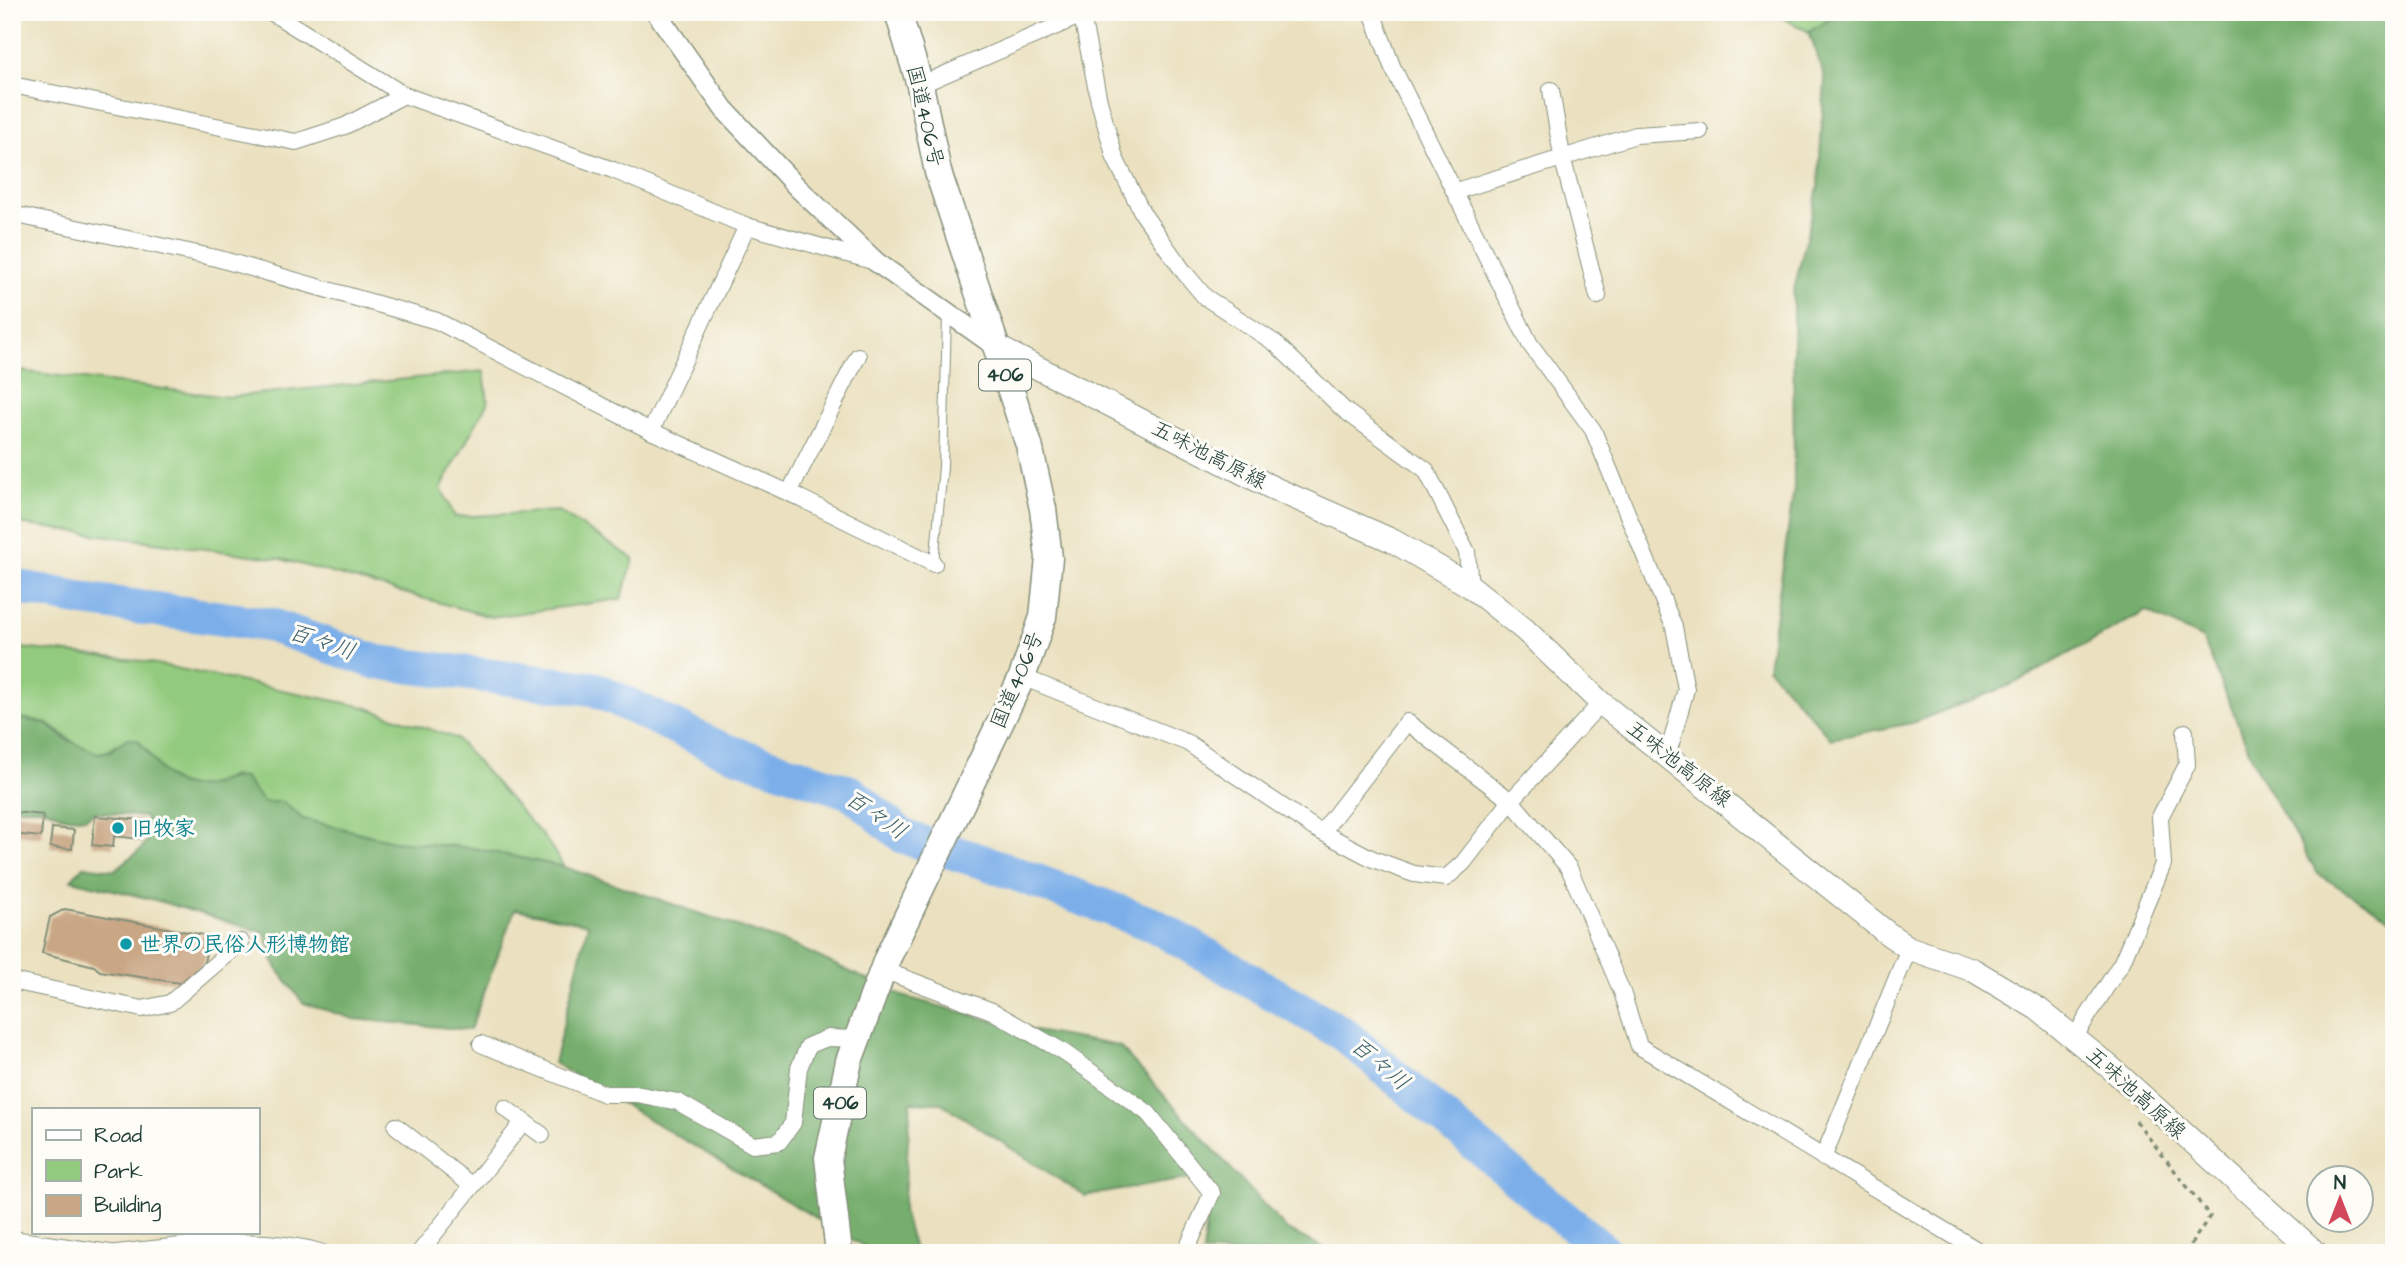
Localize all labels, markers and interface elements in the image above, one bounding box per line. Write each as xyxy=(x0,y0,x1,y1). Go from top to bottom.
street label: 国道406号 xyxy=(899,62,951,170)
road number: 406 xyxy=(979,360,1031,390)
street label: 五味池高原線 xyxy=(1146,413,1272,497)
water label: 百々川 xyxy=(284,616,360,668)
street label: 国道406号 xyxy=(983,627,1051,733)
street label: 五味池高原線 xyxy=(1620,714,1738,814)
water label: 百々川 xyxy=(838,782,914,848)
place label: 旧牧家 xyxy=(132,814,195,843)
marker: 旧牧家 xyxy=(110,820,126,836)
place label: 世界の民俗人形博物館 xyxy=(140,930,350,959)
marker: 世界の民俗人形博物館 xyxy=(118,936,134,952)
water label: 百々川 xyxy=(1343,1030,1417,1098)
street label: 五味池高原線 xyxy=(2079,1040,2193,1146)
road number: 406 xyxy=(814,1088,866,1119)
legend xyxy=(32,1108,259,1234)
text: Road xyxy=(94,1121,142,1150)
text: Park xyxy=(94,1157,143,1186)
north arrow xyxy=(2304,1164,2374,1234)
text: N xyxy=(2334,1170,2346,1197)
text: Building xyxy=(94,1191,162,1222)

